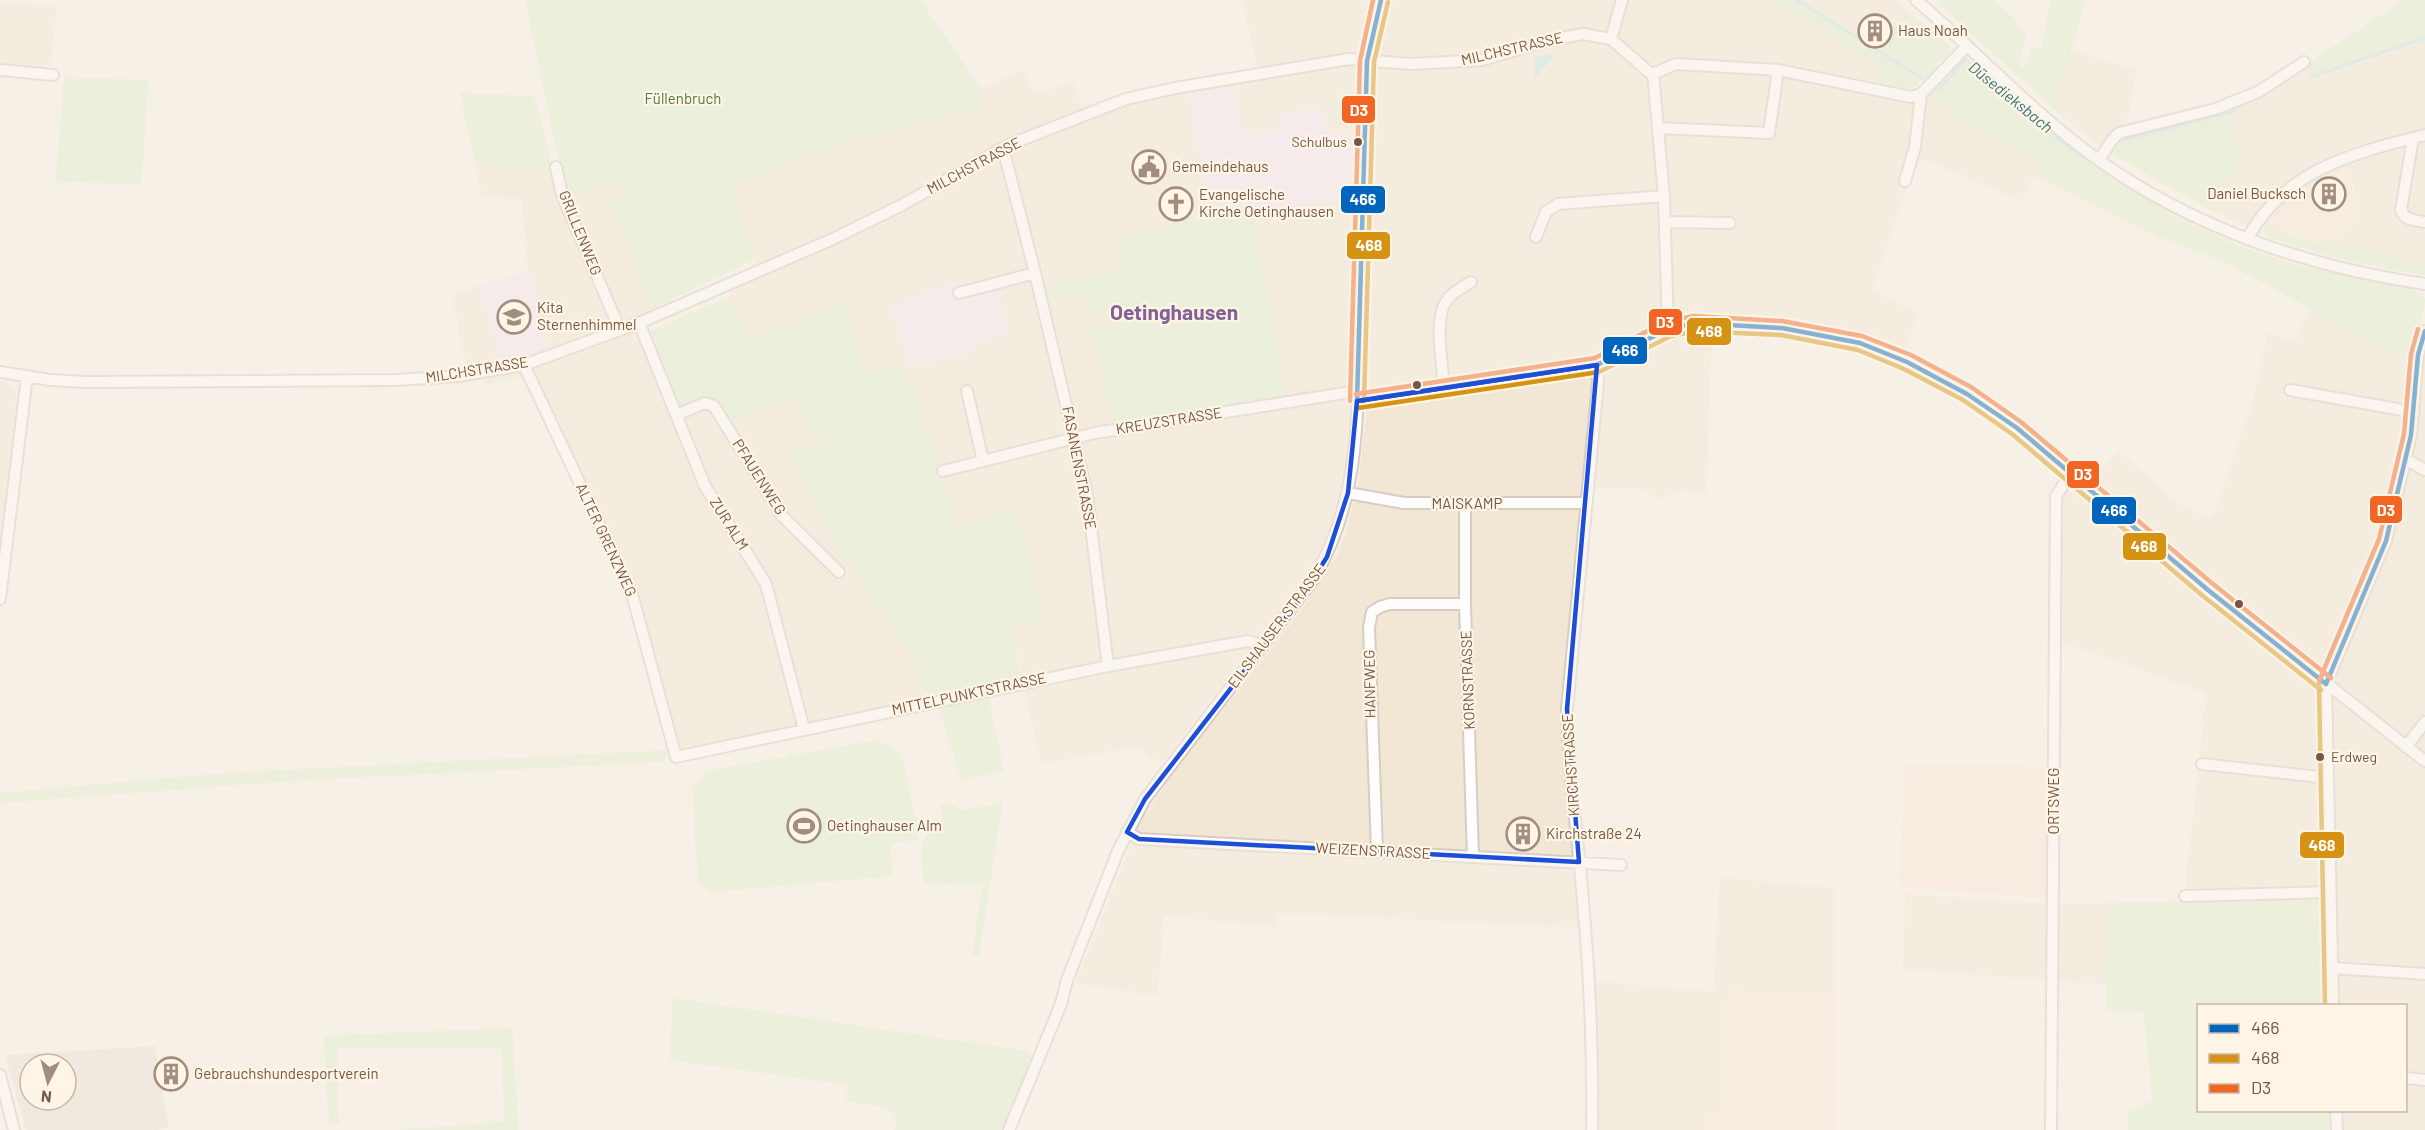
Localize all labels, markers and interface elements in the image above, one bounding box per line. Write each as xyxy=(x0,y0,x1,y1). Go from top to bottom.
building icon: Haus Noah xyxy=(1857,13,1893,49)
place label: Haus Noah xyxy=(1898,21,1968,39)
street label: MILCHSTRASSE xyxy=(1459,28,1564,68)
water label: Düsedieksbach xyxy=(1965,57,2057,136)
park label: Füllenbruch xyxy=(645,89,721,107)
line badge: D3 xyxy=(1341,95,1376,124)
text: D3 xyxy=(1350,100,1368,119)
street label: MILCHSTRASSE xyxy=(923,133,1024,197)
place label: Schulbus xyxy=(1291,133,1347,150)
marker: Schulbus xyxy=(1352,136,1364,148)
public building icon: Gemeindehaus xyxy=(1131,149,1167,185)
place label: Gemeindehaus xyxy=(1172,157,1268,175)
building icon: Daniel Bucksch xyxy=(2311,176,2347,212)
place label: Daniel Bucksch xyxy=(2207,184,2306,202)
place label: Evangelische Kirche Oetinghausen xyxy=(1199,185,1334,220)
line badge: 466 xyxy=(1340,185,1386,214)
church icon: Evangelische Kirche Oetinghausen xyxy=(1158,186,1194,222)
street label: GRILLENWEG xyxy=(556,188,606,278)
text: 466 xyxy=(1350,189,1377,208)
line badge: 468 xyxy=(1346,231,1391,260)
text: 468 xyxy=(1356,235,1383,254)
place label: Kita Sternenhimmel xyxy=(537,298,637,333)
school or university icon: Kita Sternenhimmel xyxy=(496,299,532,335)
district label: Oetinghausen xyxy=(1110,299,1238,324)
line badge: D3 xyxy=(1648,308,1683,336)
text: D3 xyxy=(1656,312,1674,331)
line badge: 468 xyxy=(1686,317,1732,346)
text: 468 xyxy=(1696,321,1723,340)
line badge: 466 xyxy=(1602,336,1648,365)
text: 466 xyxy=(1612,340,1639,359)
street label: MILCHSTRASSE xyxy=(424,352,530,386)
unlabelled marker xyxy=(1411,379,1423,391)
street label: KREUZSTRASSE xyxy=(1114,403,1223,437)
street label: FASANENSTRASSE xyxy=(1059,405,1101,531)
street label: PFAUENWEG xyxy=(729,435,790,518)
line badge: D3 xyxy=(2066,460,2100,489)
text: D3 xyxy=(2074,464,2092,483)
street label: ALTER GRENZWEG xyxy=(573,480,641,599)
street label: ZUR ALM xyxy=(707,494,753,553)
street label: MAISKAMP xyxy=(1432,494,1502,512)
line badge: D3 xyxy=(2369,495,2403,524)
line badge: 466 xyxy=(2091,496,2137,525)
text: 466 xyxy=(2101,500,2128,519)
text: D3 xyxy=(2377,500,2395,519)
line badge: 468 xyxy=(2122,532,2167,561)
text: 468 xyxy=(2131,536,2158,555)
street label: EILSHAUSER STRASSE xyxy=(1224,560,1329,691)
unlabelled marker xyxy=(2233,598,2245,610)
street label: KORNSTRASSE xyxy=(1456,630,1478,730)
street label: HANFWEG xyxy=(1359,650,1379,719)
street label: MITTELPUNKTSTRASSE xyxy=(890,668,1048,718)
street label: KIRCHSTRASSE xyxy=(1557,713,1583,817)
place label: Erdweg xyxy=(2331,748,2377,765)
marker: Erdweg xyxy=(2314,751,2326,763)
street label: ORTSWEG xyxy=(2044,768,2062,834)
sports icon: Oetinghauser Alm xyxy=(786,808,822,844)
place label: Oetinghauser Alm xyxy=(827,816,942,834)
building icon: Kirchstraße 24 xyxy=(1505,816,1541,852)
place label: Kirchstraße 24 xyxy=(1546,824,1642,842)
line badge: 468 xyxy=(2299,831,2345,859)
text: 468 xyxy=(2309,835,2336,854)
street label: WEIZENSTRASSE xyxy=(1315,838,1431,862)
legend xyxy=(2197,1004,2407,1112)
text: 466 xyxy=(2251,1016,2279,1038)
text: 468 xyxy=(2251,1046,2280,1068)
north arrow xyxy=(18,1052,78,1112)
building icon: Gebrauchshundesportverein xyxy=(153,1056,189,1092)
place label: Gebrauchshundesportverein xyxy=(194,1064,379,1082)
text: D3 xyxy=(2251,1076,2271,1098)
text: N xyxy=(40,1087,53,1107)

